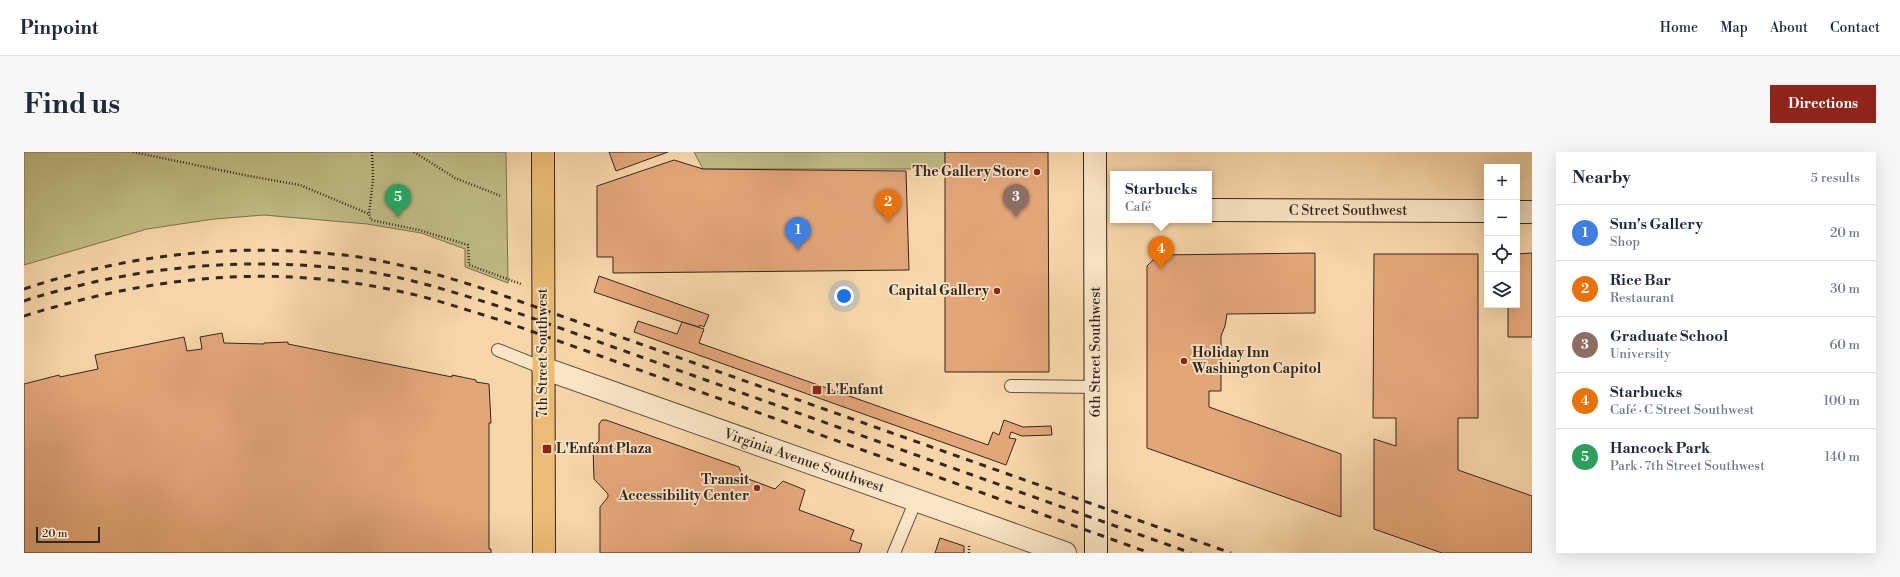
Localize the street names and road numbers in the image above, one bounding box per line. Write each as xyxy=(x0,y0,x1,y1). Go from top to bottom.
street label: C Street Southwest xyxy=(1289,202,1407,220)
street label: 6th Street Southwest xyxy=(1087,287,1105,417)
street label: 7th Street Southwest xyxy=(534,288,552,418)
street label: Virginia Avenue Southwest xyxy=(720,425,887,497)

